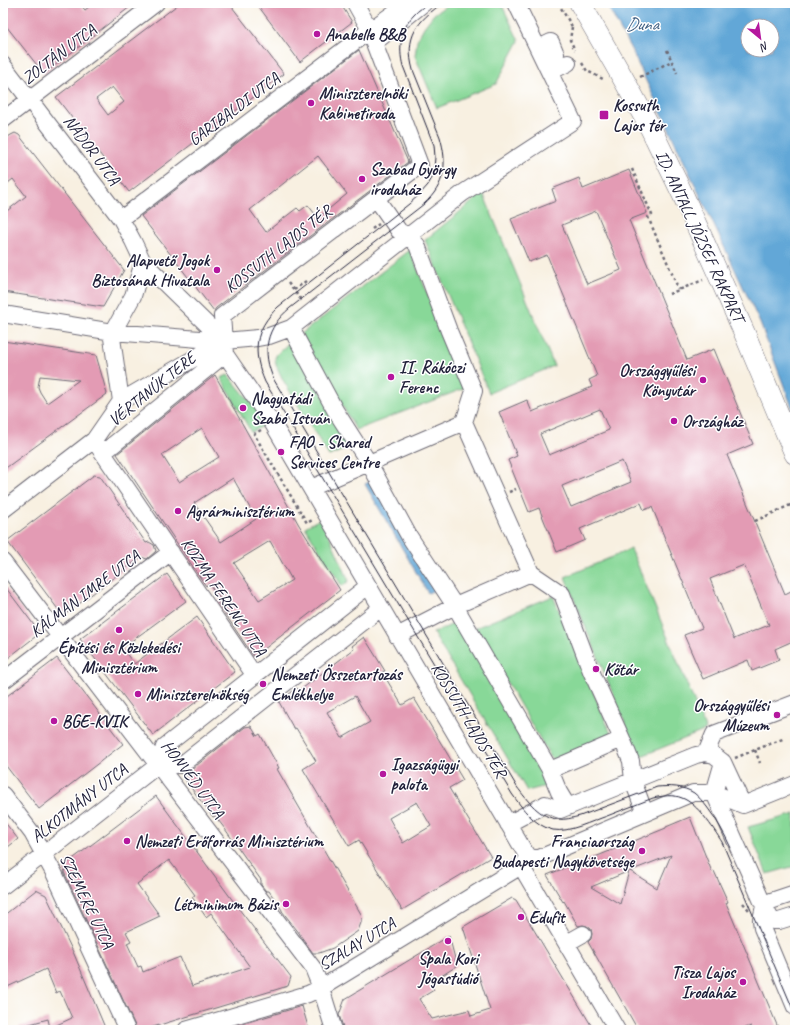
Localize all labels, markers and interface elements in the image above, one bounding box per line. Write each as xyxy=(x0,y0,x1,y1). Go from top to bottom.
water label: Duna xyxy=(626,13,660,35)
street label: ZOLTÁN UTCA xyxy=(17,18,101,89)
north arrow xyxy=(740,18,780,58)
place label: Anabelle B&B xyxy=(325,24,407,45)
marker: Anabelle B&B xyxy=(312,29,322,39)
text: N xyxy=(757,39,771,56)
street label: GARIBALDI UTCA xyxy=(184,68,284,150)
place label: Miniszterelnöki Kabinetiroda xyxy=(319,83,410,124)
place label: Kossuth Lajos tér xyxy=(613,95,667,136)
marker: Miniszterelnöki Kabinetiroda xyxy=(306,98,316,108)
marker: Kossuth Lajos tér xyxy=(598,109,610,121)
street label: NÁDOR UTCA xyxy=(59,110,126,189)
street label: ID. ANTALL JÓZSEF RAKPART xyxy=(651,147,752,329)
place label: Szabad György irodaház xyxy=(370,159,458,200)
marker: Szabad György irodaház xyxy=(357,174,367,184)
street label: KOSSUTH LAJOS TÉR xyxy=(220,199,337,297)
place label: Alapvető Jogok Biztosának Hivatala xyxy=(91,250,211,291)
marker: Alapvető Jogok Biztosának Hivatala xyxy=(212,265,222,275)
street label: VÉRTANÚK TERE xyxy=(103,345,202,431)
place label: II. Rákóczi Ferenc xyxy=(399,357,467,398)
place label: Országgyűlési Könyvtár xyxy=(619,360,698,401)
marker: II. Rákóczi Ferenc xyxy=(386,372,396,382)
marker: Országgyűlési Könyvtár xyxy=(698,375,708,385)
place label: Nagyatádi Szabó István xyxy=(251,388,331,429)
marker: Nagyatádi Szabó István xyxy=(238,403,248,413)
place label: Országház xyxy=(682,411,744,432)
marker: Országház xyxy=(669,416,679,426)
place label: FAO - Shared Services Centre xyxy=(289,432,380,473)
marker: FAO - Shared Services Centre xyxy=(276,447,286,457)
place label: Agrárminisztérium xyxy=(186,501,296,522)
marker: Agrárminisztérium xyxy=(173,506,183,516)
street label: KOZMA FERENC UTCA xyxy=(177,534,272,660)
street label: KÁLMÁN IMRE UTCA xyxy=(25,544,145,642)
marker: Építési és Közlekedési Minisztérium xyxy=(114,625,124,635)
place label: Építési és Közlekedési Minisztérium xyxy=(58,637,182,678)
street label: KOSSUTH LAJOS TÉR xyxy=(427,658,513,783)
place label: Kőtár xyxy=(604,659,640,680)
place label: Nemzeti Összetartozás Emlékhelye xyxy=(271,664,404,705)
marker: Kőtár xyxy=(591,664,601,674)
marker: Nemzeti Összetartozás Emlékhelye xyxy=(258,679,268,689)
place label: Miniszterelnökség xyxy=(146,684,250,705)
marker: Miniszterelnökség xyxy=(133,689,143,699)
place label: Országgyűlési Múzeum xyxy=(693,695,772,736)
marker: Országgyűlési Múzeum xyxy=(772,710,782,720)
place label: BGE-KVIK xyxy=(62,711,130,732)
marker: BGE-KVIK xyxy=(49,716,59,726)
street label: HONVÉD UTCA xyxy=(157,735,230,823)
place label: Igazságügyi palota xyxy=(391,754,461,795)
street label: ALKOTMÁNY UTCA xyxy=(26,758,132,847)
marker: Igazságügyi palota xyxy=(378,769,388,779)
place label: Nemzeti Erőforrás Minisztérium xyxy=(135,831,325,852)
place label: Franciaország Budapesti Nagykövetsége xyxy=(492,831,636,872)
marker: Nemzeti Erőforrás Minisztérium xyxy=(122,836,132,846)
marker: Franciaország Budapesti Nagykövetsége xyxy=(637,846,647,856)
street label: SZEMERE UTCA xyxy=(55,850,119,952)
place label: Létminimum Bázis xyxy=(173,894,280,915)
marker: Létminimum Bázis xyxy=(281,899,291,909)
place label: Edufit xyxy=(529,907,567,928)
street label: SZALAY UTCA xyxy=(315,912,400,975)
marker: Edufit xyxy=(516,912,526,922)
marker: Spala Kori Jógastúdió xyxy=(443,936,453,946)
place label: Spala Kori Jógastúdió xyxy=(417,948,481,989)
place label: Tisza Lajos Irodaház xyxy=(671,962,737,1003)
marker: Tisza Lajos Irodaház xyxy=(738,977,748,987)

